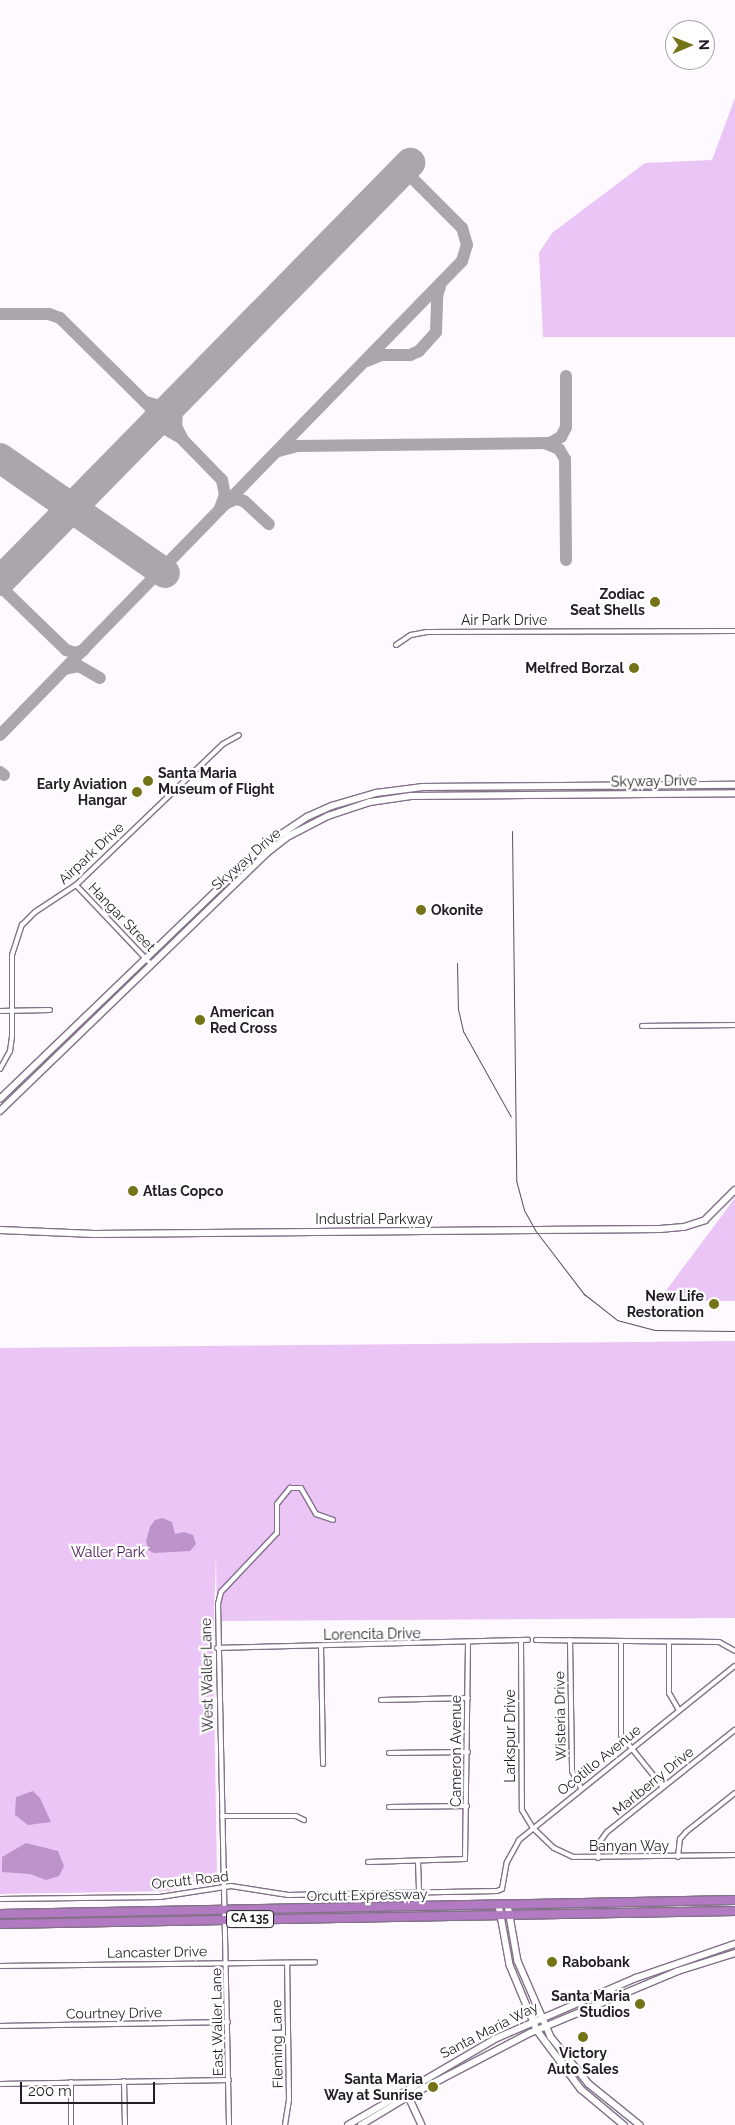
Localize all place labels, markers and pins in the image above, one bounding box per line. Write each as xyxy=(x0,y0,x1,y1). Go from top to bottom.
place label: Zodiac Seat Shells xyxy=(570,586,645,618)
marker: Zodiac Seat Shells xyxy=(649,596,661,608)
place label: Melfred Borzal xyxy=(525,660,624,676)
marker: Melfred Borzal xyxy=(628,662,640,674)
place label: Santa Maria Museum of Flight xyxy=(158,765,275,798)
marker: Santa Maria Museum of Flight xyxy=(142,775,154,787)
place label: Early Aviation Hangar xyxy=(36,776,127,809)
marker: Early Aviation Hangar xyxy=(131,786,143,798)
place label: Okonite xyxy=(431,902,483,918)
marker: Okonite xyxy=(415,904,427,916)
place label: American Red Cross xyxy=(210,1004,277,1036)
marker: American Red Cross xyxy=(194,1014,206,1026)
place label: Atlas Copco xyxy=(143,1183,223,1199)
marker: Atlas Copco xyxy=(127,1185,139,1197)
place label: New Life Restoration xyxy=(627,1288,704,1320)
marker: New Life Restoration xyxy=(708,1298,720,1310)
place label: Rabobank xyxy=(562,1954,630,1970)
marker: Rabobank xyxy=(546,1956,558,1968)
place label: Santa Maria Studios xyxy=(551,1988,630,2020)
marker: Santa Maria Studios xyxy=(634,1998,646,2010)
marker: Victory Auto Sales xyxy=(577,2031,589,2043)
place label: Victory Auto Sales xyxy=(547,2045,619,2078)
place label: Santa Maria Way at Sunrise xyxy=(324,2071,423,2104)
marker: Santa Maria Way at Sunrise xyxy=(427,2081,439,2093)

